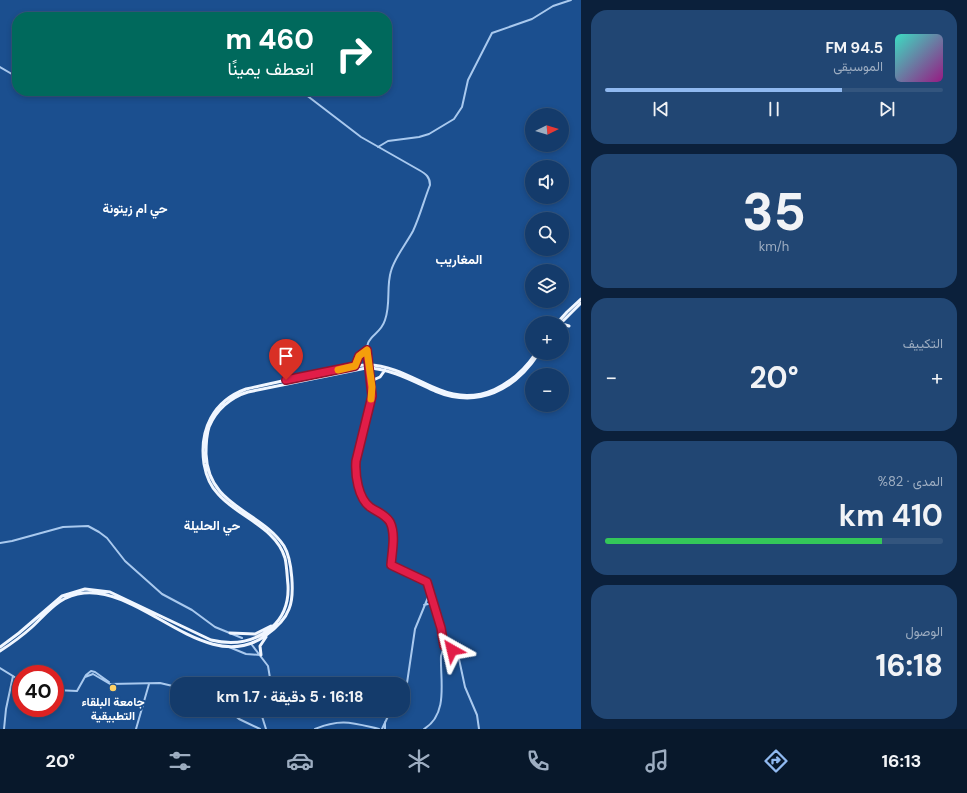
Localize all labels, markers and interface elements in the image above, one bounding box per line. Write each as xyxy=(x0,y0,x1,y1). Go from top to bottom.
text: 460 m xyxy=(225,21,314,58)
icon: right xyxy=(328,28,380,80)
text: 94.5 FM xyxy=(825,38,883,58)
text: انعطف يمينًا xyxy=(228,57,314,81)
text: الموسيقى xyxy=(833,58,883,75)
icon: previous xyxy=(650,98,672,120)
icon: pause xyxy=(763,98,785,120)
icon: next xyxy=(876,98,898,120)
north arrow xyxy=(525,108,569,152)
map controls xyxy=(525,108,569,412)
button: sound xyxy=(525,160,569,204)
text: 35 xyxy=(742,178,806,246)
district label: حي ام زيتونة xyxy=(102,200,168,219)
button: search xyxy=(525,212,569,256)
text: km/h xyxy=(759,238,789,255)
district label: المغاريب xyxy=(436,251,482,268)
button: layers xyxy=(525,264,569,308)
button: + xyxy=(525,316,569,360)
text: التكييف xyxy=(903,335,943,352)
pin xyxy=(269,339,303,380)
icon: arrive xyxy=(275,345,297,367)
text: 20° xyxy=(749,358,799,397)
text: − xyxy=(605,363,617,392)
text: + xyxy=(931,363,943,392)
button: − xyxy=(525,368,569,412)
text: المدى · 82% xyxy=(878,473,943,490)
text: 410 km xyxy=(839,496,943,535)
district label: حي الحليلة xyxy=(184,517,240,536)
text: الوصول xyxy=(905,623,943,640)
position arrow xyxy=(431,629,473,671)
text: 16:18 xyxy=(876,646,943,685)
speed limit sign: 40 xyxy=(12,665,64,717)
marker: جامعة البلقاء التطبيقية xyxy=(108,683,118,693)
text: 16:18 · 5 دقيقة · 1.7 km xyxy=(217,687,363,707)
place label: جامعة البلقاء التطبيقية xyxy=(81,694,145,724)
icon: filters xyxy=(166,747,194,775)
icon: car xyxy=(286,747,314,775)
icon: climate xyxy=(405,747,433,775)
icon: phone xyxy=(524,747,552,775)
icon: music xyxy=(643,747,671,775)
icon: directions xyxy=(762,747,790,775)
text: 20° xyxy=(46,749,75,773)
text: 16:13 xyxy=(881,749,921,773)

